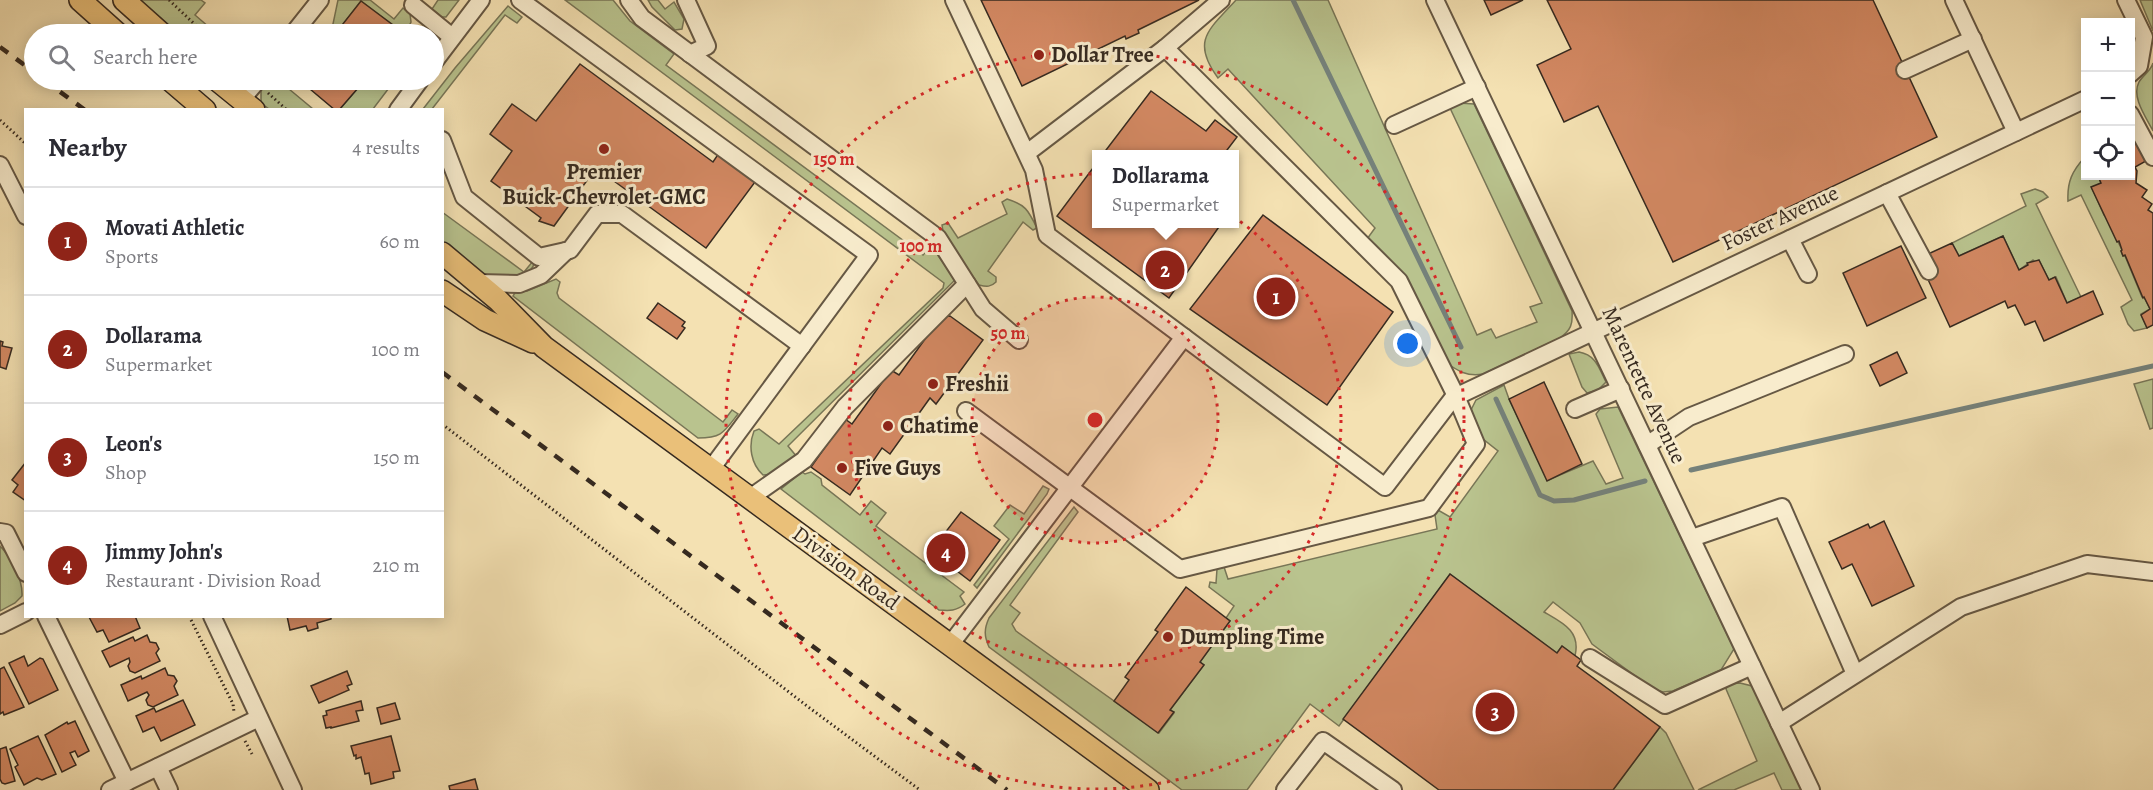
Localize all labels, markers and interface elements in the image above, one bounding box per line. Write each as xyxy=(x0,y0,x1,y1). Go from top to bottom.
map controls xyxy=(2081,18,2135,180)
button: + xyxy=(2081,18,2135,72)
search box xyxy=(24,24,444,90)
place label: Dollar Tree xyxy=(1051,40,1154,70)
icon: search xyxy=(45,41,78,74)
text: Search here xyxy=(93,42,198,72)
marker: Dollar Tree xyxy=(1032,48,1046,62)
button: − xyxy=(2081,72,2135,126)
button: locate xyxy=(2081,126,2135,180)
text: Nearby xyxy=(48,130,127,165)
text: 4 results xyxy=(352,134,420,161)
marker: Premier Buick-Chevrolet-GMC xyxy=(597,142,611,156)
text: 150 m xyxy=(813,147,855,171)
popup xyxy=(1092,150,1239,228)
place label: Premier Buick-Chevrolet-GMC xyxy=(502,157,706,212)
text: Dollarama xyxy=(1112,161,1209,191)
street label: Foster Avenue xyxy=(1717,178,1843,258)
text: Supermarket xyxy=(1112,191,1219,218)
text: Movati Athletic xyxy=(105,213,245,243)
text: 1 xyxy=(64,228,71,255)
text: 60 m xyxy=(380,228,420,255)
text: 100 m xyxy=(900,234,942,258)
text: Sports xyxy=(105,243,158,270)
pin: 2 xyxy=(1146,248,1184,292)
pin: 1 xyxy=(1256,274,1296,320)
street label: Marentette Avenue xyxy=(1594,302,1694,468)
text: Dollarama xyxy=(105,321,202,351)
text: 50 m xyxy=(991,321,1025,345)
your location xyxy=(1393,329,1422,358)
text: 2 xyxy=(63,336,72,363)
text: 100 m xyxy=(371,336,420,363)
text: Supermarket xyxy=(105,351,212,378)
place label: Freshii xyxy=(945,369,1009,399)
marker: Freshii xyxy=(926,377,940,391)
centre of rings xyxy=(1085,410,1105,430)
place label: Chatime xyxy=(900,411,979,441)
marker: Chatime xyxy=(881,419,895,433)
text: Leon's xyxy=(105,429,162,459)
text: 3 xyxy=(63,444,72,471)
text: 150 m xyxy=(373,444,420,471)
place label: Five Guys xyxy=(854,453,941,483)
text: Shop xyxy=(105,459,147,486)
marker: Five Guys xyxy=(835,461,849,475)
street label: Division Road xyxy=(786,519,906,617)
pin: 4 xyxy=(926,530,966,576)
text: Jimmy John's xyxy=(105,537,223,567)
text: 4 xyxy=(63,552,72,579)
text: 210 m xyxy=(372,552,420,579)
text: Restaurant · Division Road xyxy=(105,567,321,594)
place label: Dumpling Time xyxy=(1180,622,1324,652)
marker: Dumpling Time xyxy=(1161,630,1175,644)
pin: 3 xyxy=(1476,690,1514,734)

